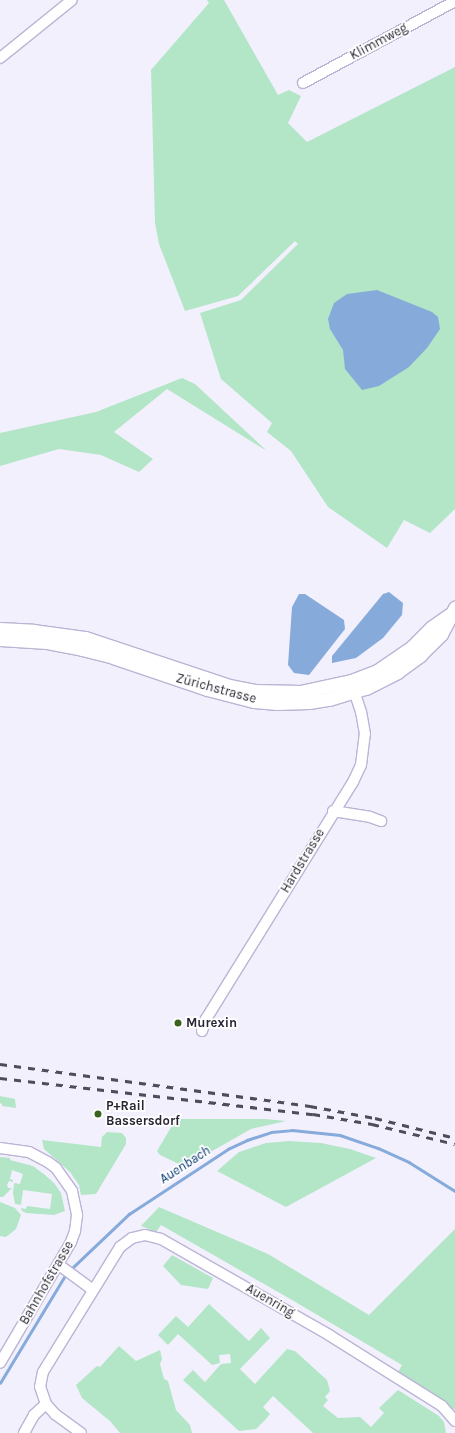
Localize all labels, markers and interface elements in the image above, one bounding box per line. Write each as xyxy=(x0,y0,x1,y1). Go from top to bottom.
street label: Klimmweg xyxy=(347,20,411,64)
street label: Zürichstrasse xyxy=(174,671,258,707)
street label: Hardstrasse xyxy=(278,826,328,896)
place label: Murexin xyxy=(186,1015,237,1031)
marker: Murexin xyxy=(173,1018,183,1028)
place label: P+Rail Bassersdorf xyxy=(106,1099,180,1130)
marker: P+Rail Bassersdorf xyxy=(93,1109,103,1119)
water label: Auenbach xyxy=(156,1142,214,1188)
street label: Bahnhofstrasse xyxy=(17,1238,77,1328)
street label: Auenring xyxy=(243,1281,297,1321)

